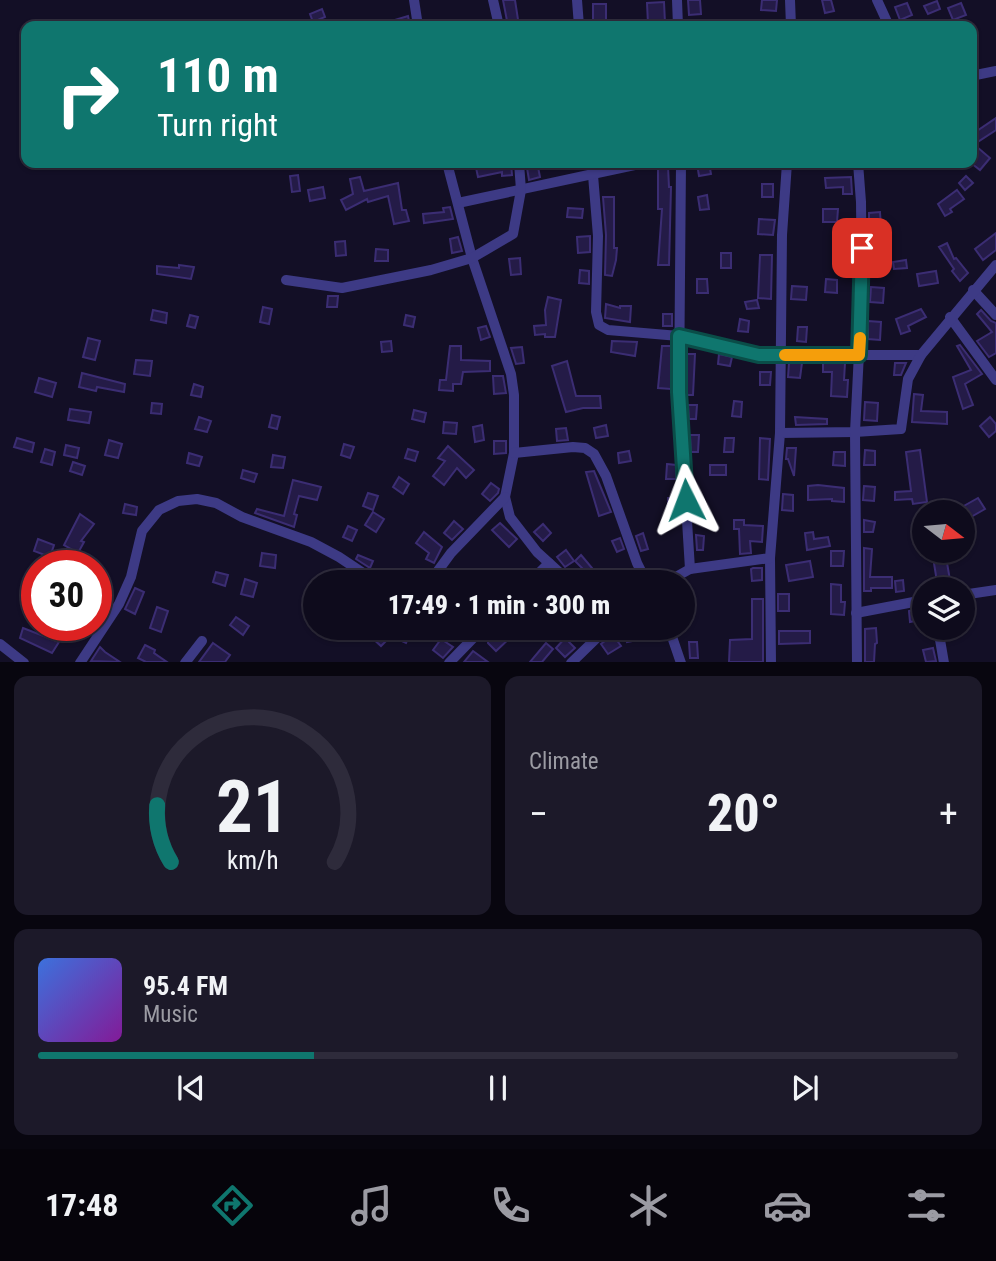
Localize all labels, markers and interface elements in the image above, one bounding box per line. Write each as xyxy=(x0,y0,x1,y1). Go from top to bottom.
text: 110 m xyxy=(157,47,279,104)
icon: right xyxy=(42,49,133,140)
text: Turn right xyxy=(157,106,278,144)
pin xyxy=(832,218,892,278)
icon: arrive xyxy=(843,229,881,267)
position arrow xyxy=(649,463,723,537)
north arrow xyxy=(912,500,975,564)
map controls xyxy=(912,500,975,640)
speed limit sign: 30 xyxy=(21,550,112,641)
button: layers xyxy=(912,577,975,640)
text: 17:49 · 1 min · 300 m xyxy=(388,590,610,620)
text: Climate xyxy=(529,748,599,775)
text: 21 xyxy=(216,764,289,850)
text: 20° xyxy=(707,783,780,844)
text: − xyxy=(529,792,548,836)
text: + xyxy=(939,792,958,836)
text: km/h xyxy=(227,845,278,874)
text: 95.4 FM xyxy=(143,971,228,1001)
text: Music xyxy=(143,1001,198,1028)
icon: previous xyxy=(172,1069,210,1107)
icon: pause xyxy=(479,1069,517,1107)
icon: next xyxy=(786,1069,824,1107)
icon: directions xyxy=(208,1181,257,1230)
icon: music xyxy=(347,1181,396,1230)
icon: phone xyxy=(486,1181,535,1230)
icon: climate xyxy=(624,1181,673,1230)
icon: car xyxy=(763,1181,812,1230)
icon: filters xyxy=(902,1181,951,1230)
text: 17:48 xyxy=(45,1186,118,1224)

